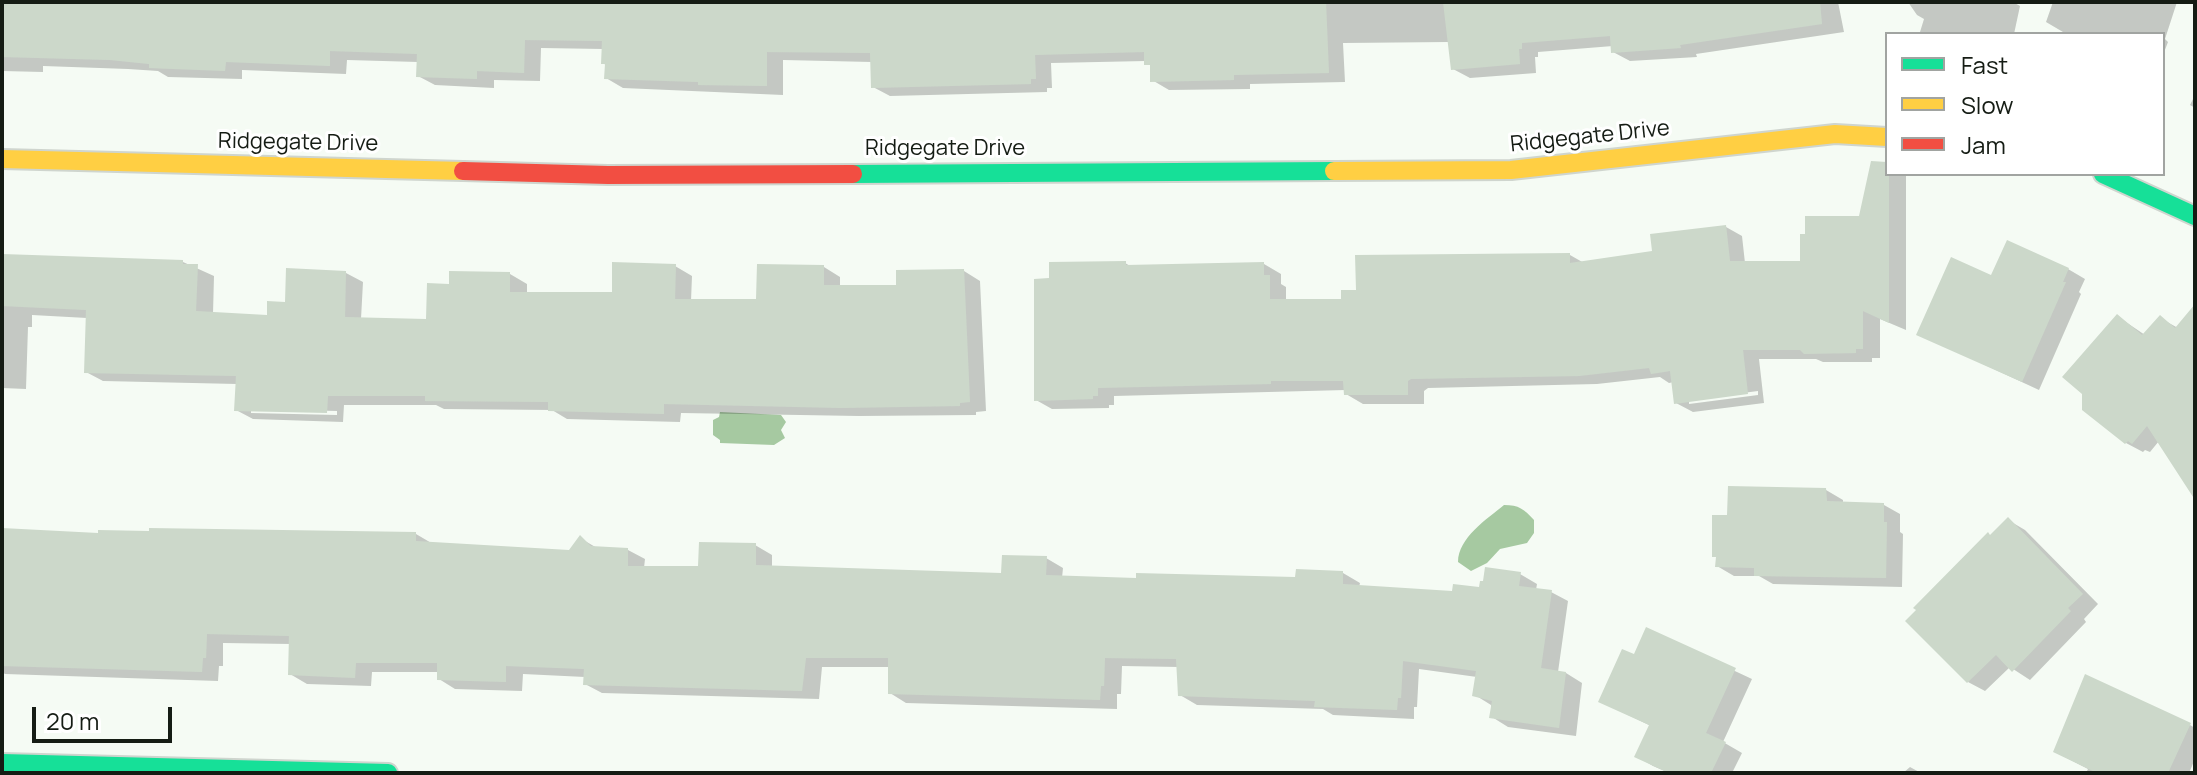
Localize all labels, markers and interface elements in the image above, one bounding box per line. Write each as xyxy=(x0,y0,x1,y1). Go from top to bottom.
legend xyxy=(1885,32,2165,176)
text: Fast xyxy=(1961,48,2008,81)
text: Slow xyxy=(1961,88,2014,121)
street label: Ridgegate Drive xyxy=(1509,115,1671,159)
street label: Ridgegate Drive xyxy=(218,128,378,158)
text: Jam xyxy=(1961,128,2006,161)
street label: Ridgegate Drive xyxy=(865,136,1025,162)
scale bar xyxy=(36,691,176,741)
text: 20 m xyxy=(46,704,99,737)

